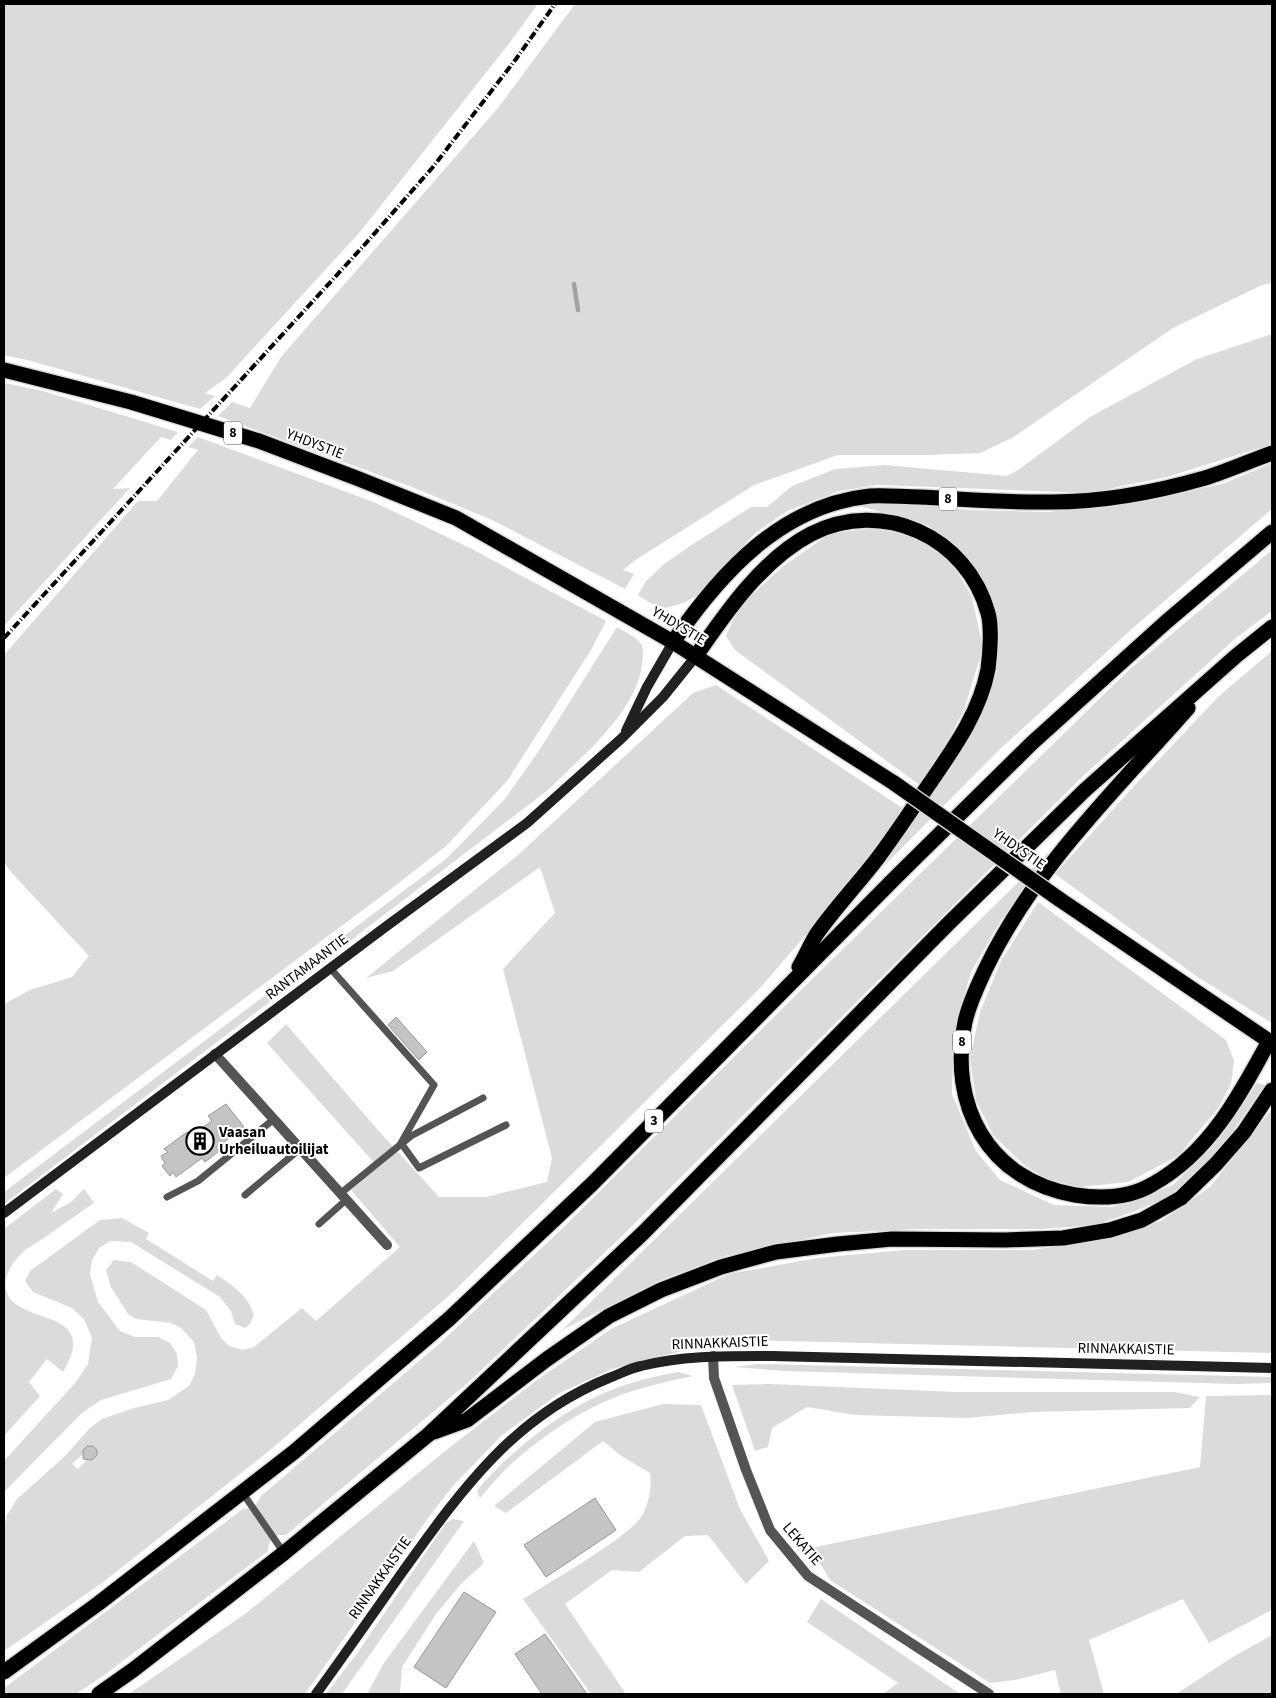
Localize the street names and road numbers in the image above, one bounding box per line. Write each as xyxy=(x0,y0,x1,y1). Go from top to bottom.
road number: 8 xyxy=(224,422,242,444)
street label: YHDYSTIE xyxy=(282,423,347,465)
road number: 8 xyxy=(939,488,957,510)
street label: YHDYSTIE xyxy=(647,601,710,651)
street label: YHDYSTIE xyxy=(987,823,1050,875)
street label: RANTAMAANTIE xyxy=(261,929,353,1005)
road number: 8 xyxy=(953,1030,971,1054)
road number: 3 xyxy=(645,1110,663,1132)
street label: RINNAKKAISTIE xyxy=(671,1331,769,1355)
street label: RINNAKKAISTIE xyxy=(1077,1338,1175,1360)
street label: LEKATIE xyxy=(777,1518,827,1570)
street label: RINNAKKAISTIE xyxy=(344,1532,416,1624)

